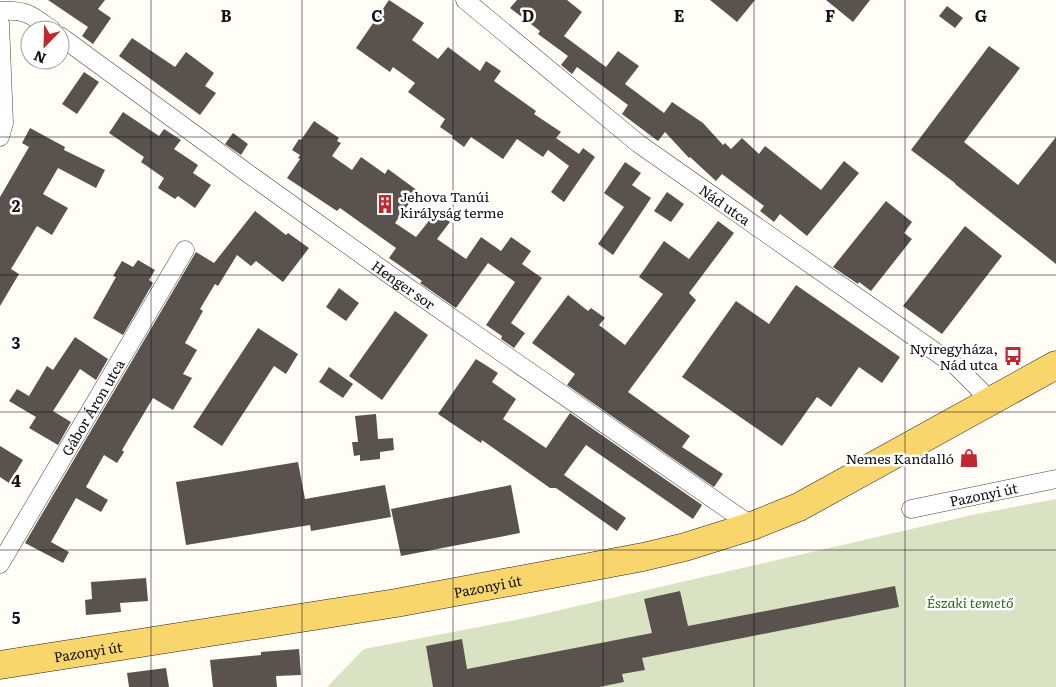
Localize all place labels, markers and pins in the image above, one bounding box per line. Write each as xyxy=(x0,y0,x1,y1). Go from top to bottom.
place label: Jehova Tanúi királyság terme xyxy=(400,186,504,222)
building icon: Jehova Tanúi királyság terme xyxy=(374,193,396,215)
place label: Nyíregyháza, Nád utca xyxy=(909,338,998,374)
bus stop icon: Nyíregyháza, Nád utca xyxy=(1002,345,1024,367)
shop icon: Nemes Kandalló xyxy=(958,447,980,469)
place label: Nemes Kandalló xyxy=(846,448,954,468)

